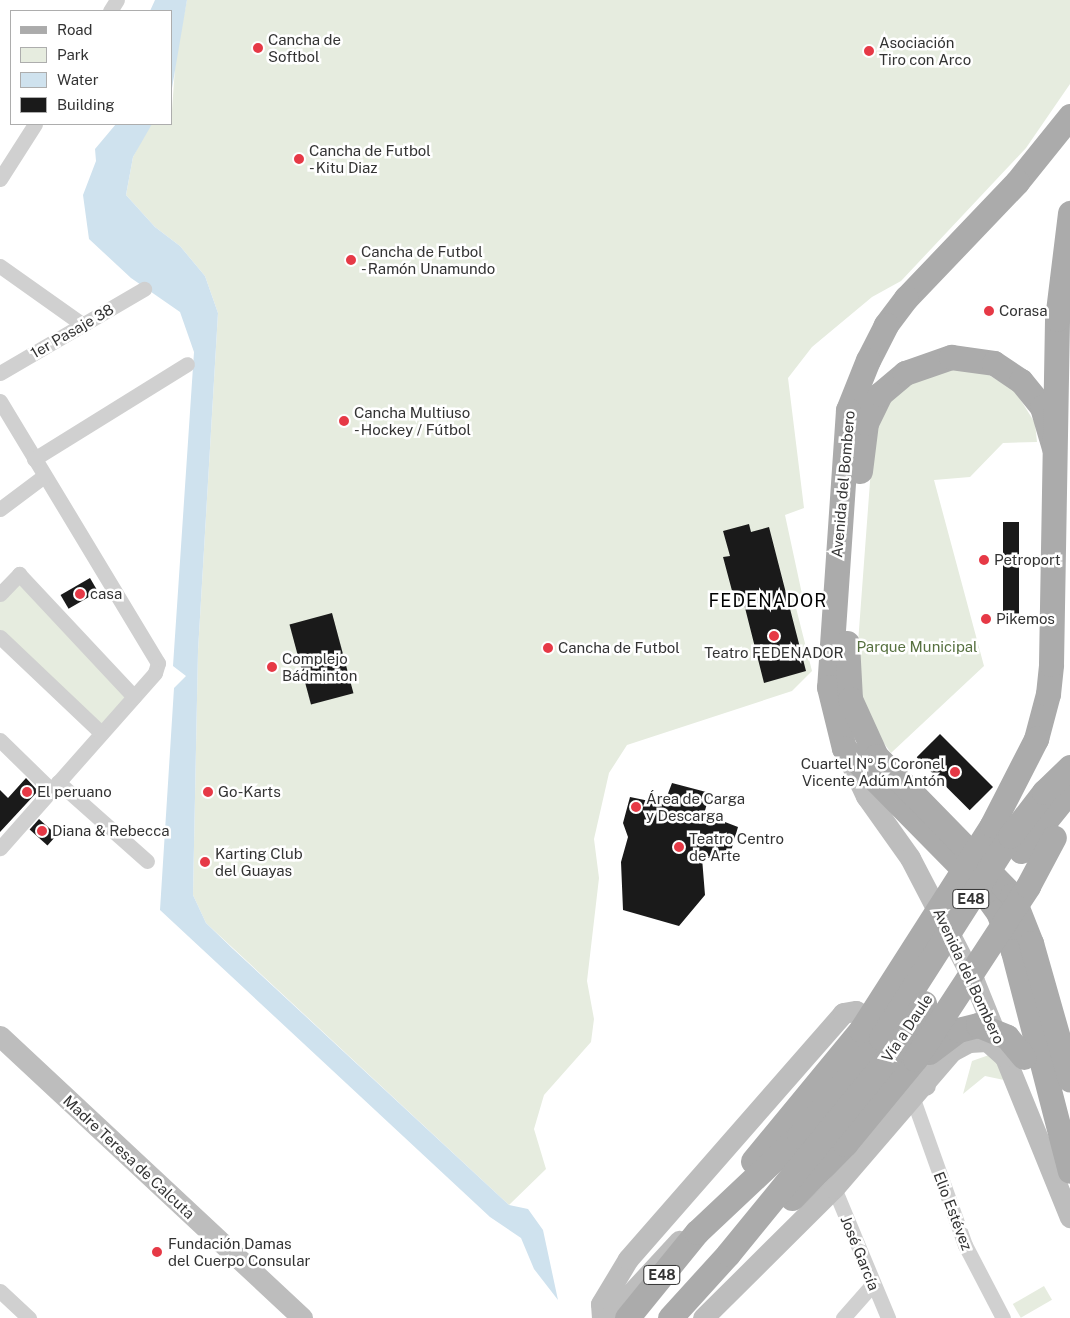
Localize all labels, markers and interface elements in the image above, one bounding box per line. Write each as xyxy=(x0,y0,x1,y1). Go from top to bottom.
legend xyxy=(10,10,172,125)
text: Road xyxy=(57,21,93,38)
place label: Cancha de Softbol xyxy=(268,30,341,65)
place label: Asociación Tiro con Arco xyxy=(879,33,971,68)
marker: Cancha de Softbol xyxy=(252,42,264,54)
marker: Asociación Tiro con Arco xyxy=(863,45,875,57)
text: Park xyxy=(57,46,89,63)
text: Water xyxy=(57,71,99,88)
text: Building xyxy=(57,96,115,113)
place label: Cancha de Futbol - Kitu Diaz xyxy=(309,141,431,176)
marker: Cancha de Futbol - Kitu Diaz xyxy=(293,153,305,165)
place label: Cancha de Futbol - Ramón Unamundo xyxy=(361,242,498,277)
marker: Cancha de Futbol - Ramón Unamundo xyxy=(345,254,357,266)
street label: 1er Pasaje 38 xyxy=(27,300,117,362)
place label: Corasa xyxy=(999,302,1048,320)
marker: Corasa xyxy=(983,305,995,317)
place label: Cancha Multiuso - Hockey / Fútbol xyxy=(354,403,474,438)
street label: Avenida del Bombero xyxy=(828,410,858,558)
marker: Cancha Multiuso - Hockey / Fútbol xyxy=(338,415,350,427)
place label: Petroport xyxy=(994,551,1061,569)
marker: Petroport xyxy=(978,554,990,566)
place label: casa xyxy=(90,585,122,603)
marker: casa xyxy=(74,588,86,600)
district label: FEDENADOR xyxy=(707,590,829,612)
place label: Pikemos xyxy=(996,610,1055,628)
marker: Pikemos xyxy=(980,613,992,625)
marker: Teatro FEDENADOR xyxy=(768,630,780,642)
park label: Parque Municipal xyxy=(856,638,978,656)
place label: Cancha de Futbol xyxy=(558,639,680,657)
marker: Cancha de Futbol xyxy=(542,642,554,654)
place label: Teatro FEDENADOR xyxy=(704,644,844,662)
place label: Complejo Bádminton xyxy=(282,649,357,684)
marker: Complejo Bádminton xyxy=(266,661,278,673)
place label: Cuartel Nº 5 Coronel Vicente Adúm Antón xyxy=(801,754,945,789)
marker: Cuartel Nº 5 Coronel Vicente Adúm Antón xyxy=(949,766,961,778)
place label: El peruano xyxy=(37,783,112,801)
place label: Go-Karts xyxy=(218,783,281,801)
marker: El peruano xyxy=(21,786,33,798)
marker: Go-Karts xyxy=(202,786,214,798)
place label: Área de Carga y Descarga xyxy=(646,789,745,824)
marker: Área de Carga y Descarga xyxy=(630,801,642,813)
place label: Diana & Rebecca xyxy=(52,822,170,840)
marker: Diana & Rebecca xyxy=(36,825,48,837)
place label: Teatro Centro de Arte xyxy=(689,829,784,864)
marker: Teatro Centro de Arte xyxy=(673,841,685,853)
place label: Karting Club del Guayas xyxy=(215,844,303,879)
marker: Karting Club del Guayas xyxy=(199,856,211,868)
road number: E48 xyxy=(952,888,990,911)
street label: Avenida del Bombero xyxy=(930,905,1008,1047)
street label: Vía a Daule xyxy=(878,991,936,1065)
street label: Madre Teresa de Calcuta xyxy=(60,1091,198,1223)
street label: Elio Estévez xyxy=(930,1169,976,1253)
street label: José García xyxy=(837,1213,883,1293)
place label: Fundación Damas del Cuerpo Consular xyxy=(168,1234,310,1269)
marker: Fundación Damas del Cuerpo Consular xyxy=(150,1245,164,1259)
road number: E48 xyxy=(643,1264,681,1286)

